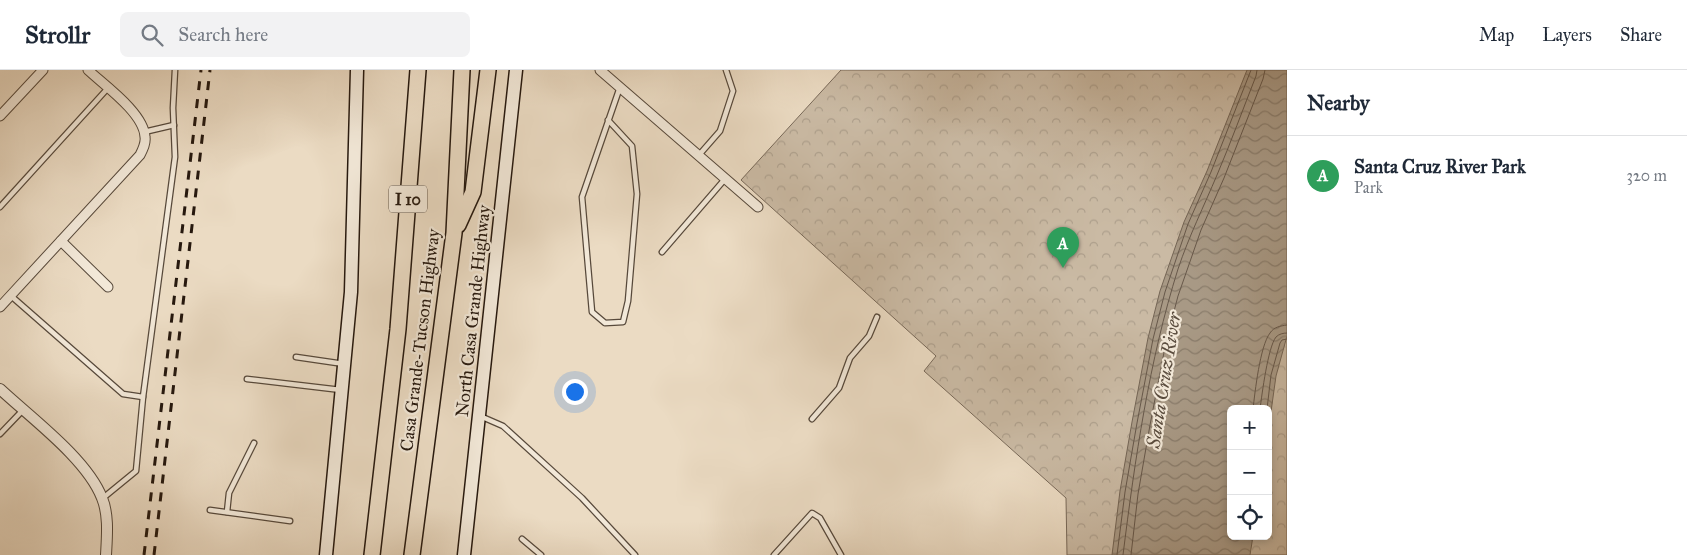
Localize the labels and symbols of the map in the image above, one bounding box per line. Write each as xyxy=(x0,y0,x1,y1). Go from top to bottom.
road number: I 10 xyxy=(389,186,427,212)
street label: North Casa Grande Highway xyxy=(451,203,496,418)
street label: Casa Grande-Tucson Highway xyxy=(395,227,446,453)
pin: A xyxy=(1047,227,1079,268)
water label: Santa Cruz River xyxy=(1141,309,1186,451)
your location xyxy=(562,379,588,405)

